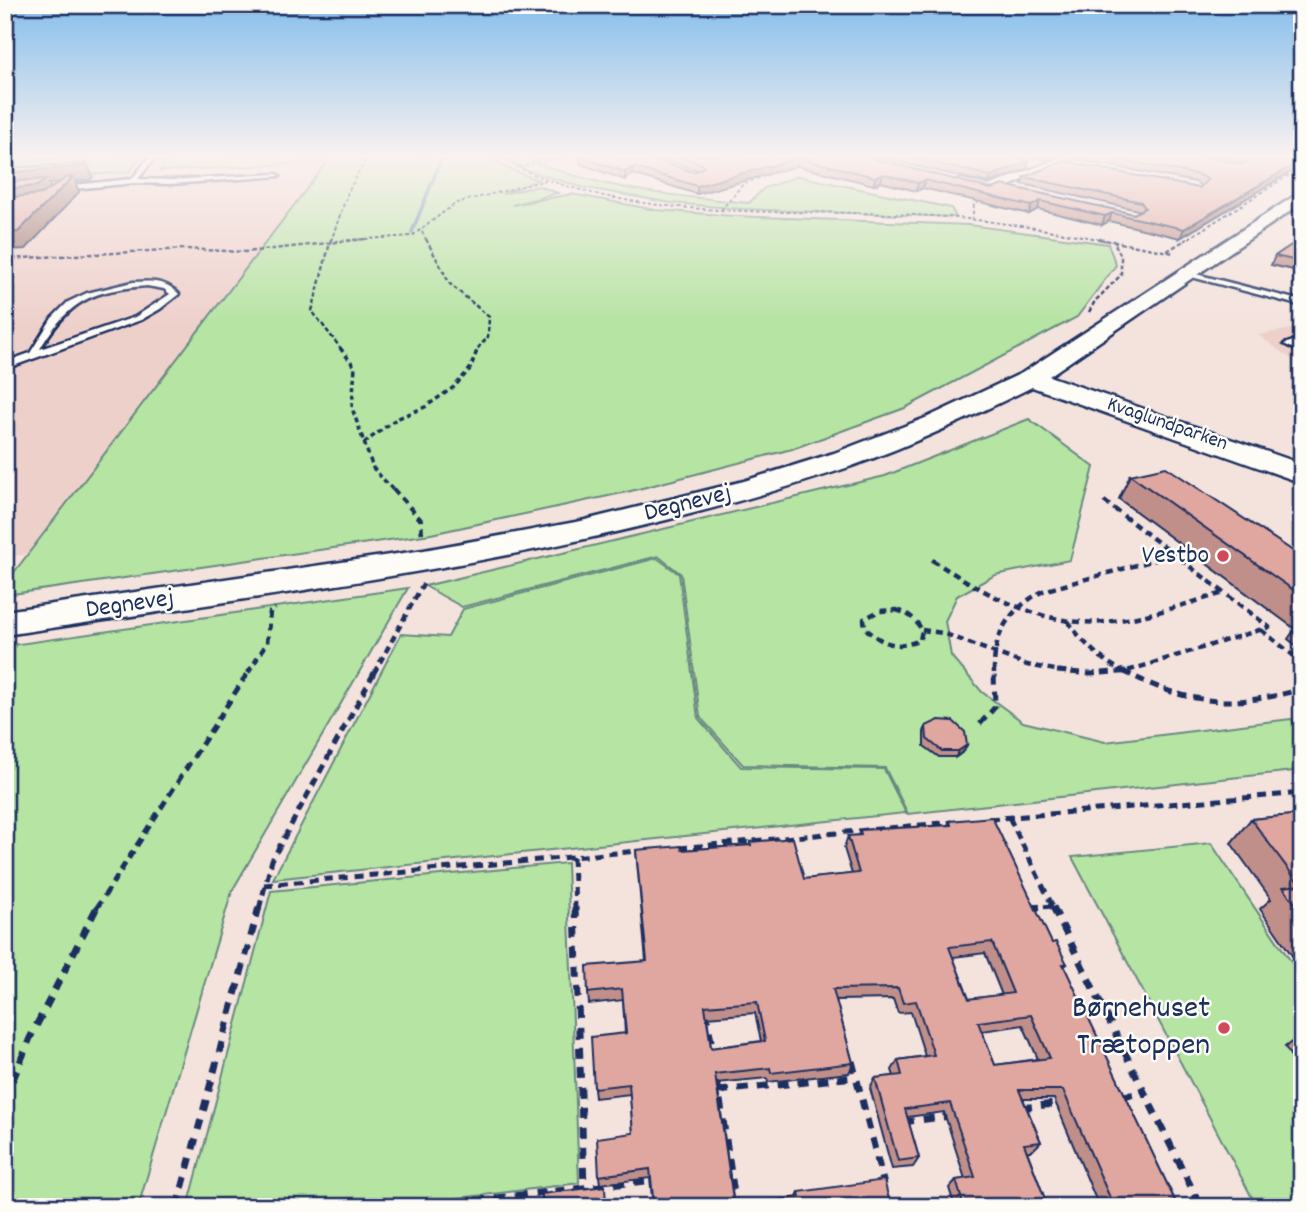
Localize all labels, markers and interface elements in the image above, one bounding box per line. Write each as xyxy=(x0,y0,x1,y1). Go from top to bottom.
street label: Kvaglundparken xyxy=(1103,390,1231,460)
street label: Degnevej xyxy=(640,475,736,533)
place label: Vestbo xyxy=(1142,538,1209,575)
marker: Vestbo xyxy=(1215,548,1231,564)
street label: Degnevej xyxy=(83,581,177,629)
place label: Børnehuset Trætoppen xyxy=(1072,987,1210,1070)
marker: Børnehuset Trætoppen xyxy=(1216,1020,1232,1036)

